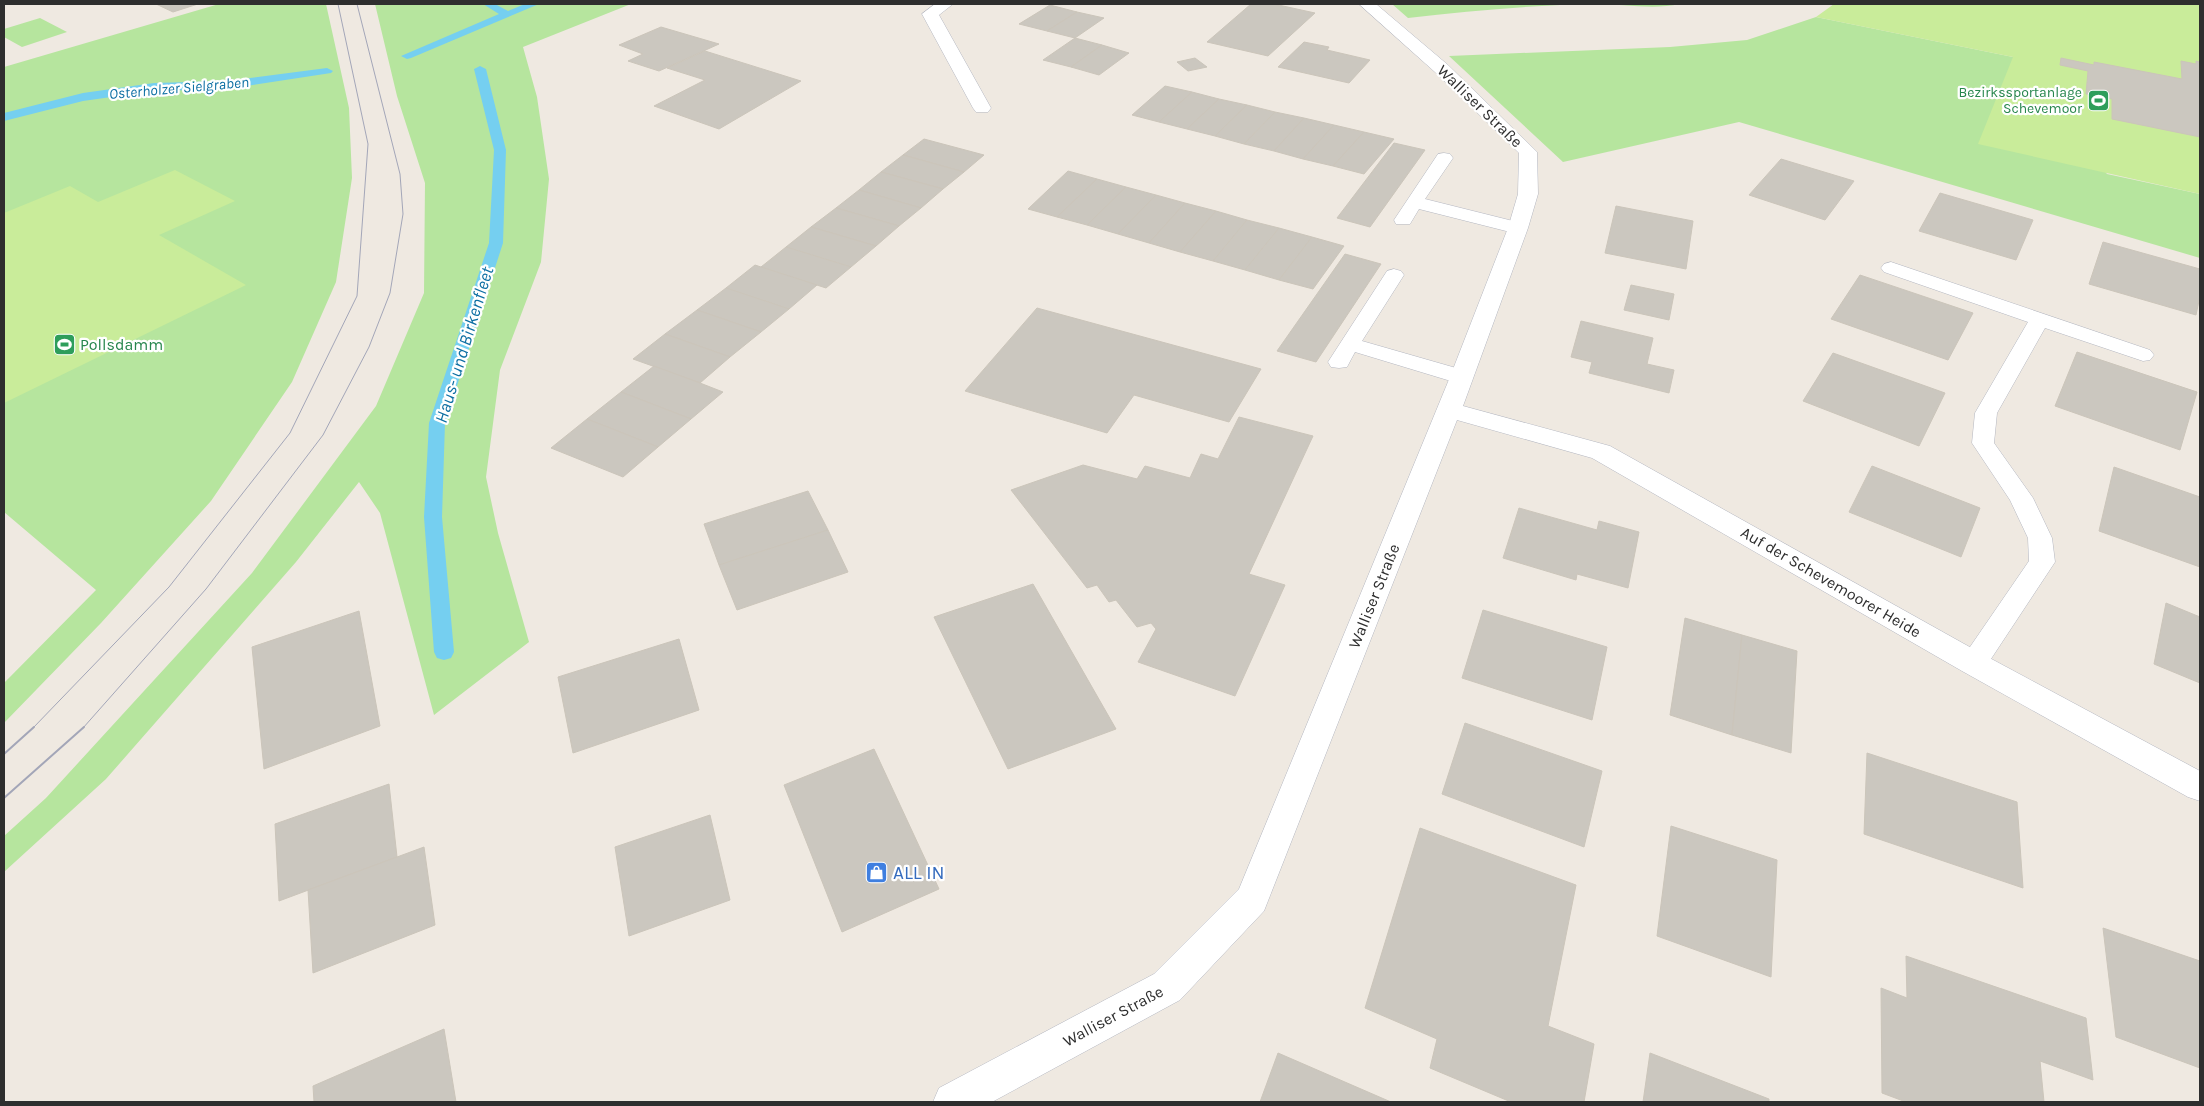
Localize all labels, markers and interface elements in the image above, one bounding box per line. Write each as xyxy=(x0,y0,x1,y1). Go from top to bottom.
street label: Walliser Straße xyxy=(1434,61,1526,151)
water label: Osterholzer Sielgraben xyxy=(108,73,250,103)
place label: Bezirkssportanlage Schevemoor xyxy=(1959,84,2083,117)
sports icon: Bezirkssportanlage Schevemoor xyxy=(2086,88,2110,112)
water label: Haus- und Birkenfleet xyxy=(430,263,498,426)
sports icon: Pollsdamm xyxy=(52,332,76,356)
place label: Pollsdamm xyxy=(80,335,163,354)
street label: Auf der Schevemoorer Heide xyxy=(1738,523,1924,641)
street label: Walliser Straße xyxy=(1344,541,1404,651)
shop icon: ALL IN xyxy=(865,861,889,885)
place label: ALL IN xyxy=(893,862,945,884)
street label: Walliser Straße xyxy=(1060,982,1166,1050)

